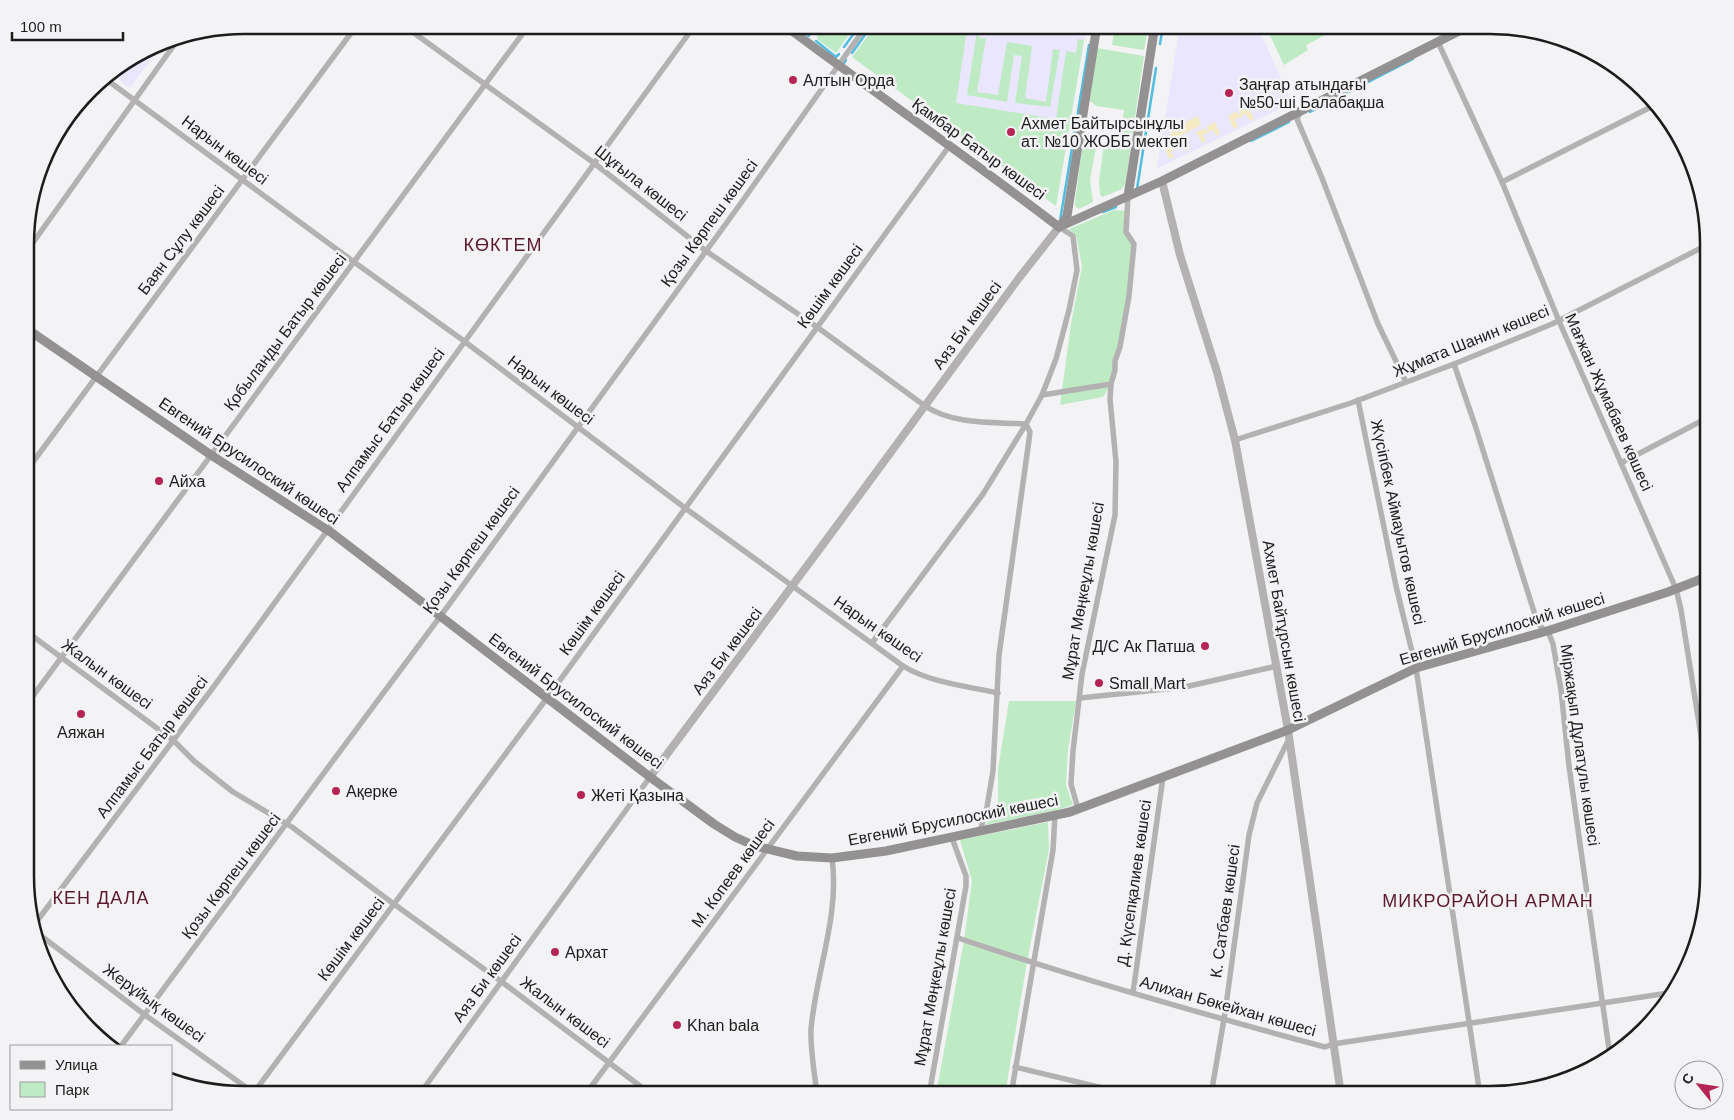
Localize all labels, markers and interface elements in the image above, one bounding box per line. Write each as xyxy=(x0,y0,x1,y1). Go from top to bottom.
scale bar xyxy=(12,10,124,42)
text: 100 m xyxy=(20,18,62,35)
place label: Алтын Орда xyxy=(803,72,894,89)
marker: Алтын Орда xyxy=(787,74,799,86)
place label: Заңғар атындағы №50-ші Балабақша xyxy=(1239,76,1384,111)
marker: Заңғар атындағы №50-ші Балабақша xyxy=(1223,87,1235,99)
street label: Қамбар Батыр көшесі xyxy=(909,95,1049,203)
street label: Нарын көшесі xyxy=(179,112,271,188)
place label: Ахмет Байтырсынұлы ат. №10 ЖОББ мектеп xyxy=(1021,115,1188,150)
marker: Ахмет Байтырсынұлы ат. №10 ЖОББ мектеп xyxy=(1005,126,1017,138)
street label: Шұғыла көшесі xyxy=(592,142,690,224)
street label: Қозы Көрпеш көшесі xyxy=(657,156,761,290)
street label: Баян Сұлу көшесі xyxy=(135,182,227,298)
district label: КӨКТЕМ xyxy=(464,235,542,255)
street label: Көшім көшесі xyxy=(794,241,866,331)
street label: Қобыланды Батыр көшесі xyxy=(221,250,349,414)
street label: Аяз Би көшесі xyxy=(930,278,1004,372)
street label: Жұмата Шанин көшесі xyxy=(1391,302,1551,380)
street label: Мағжан Жұмабаев көшесі xyxy=(1562,311,1656,493)
street label: Алпамыс Батыр көшесі xyxy=(332,345,448,495)
street label: Нарын көшесі xyxy=(505,352,597,428)
street label: Евгений Брусилоский көшесі xyxy=(156,394,342,528)
street label: Жүсіпбек Аймауытов көшесі xyxy=(1368,418,1428,626)
place label: Айха xyxy=(169,473,205,490)
marker: Айха xyxy=(153,475,165,487)
street label: Қозы Көрпеш көшесі xyxy=(419,483,523,617)
street label: Мұрат Мөңкеұлы көшесі xyxy=(1059,501,1107,681)
street label: Ахмет Байтұрсын көшесі xyxy=(1260,539,1308,723)
street label: Көшім көшесі xyxy=(556,568,628,658)
street label: Евгений Брусилоский көшесі xyxy=(1397,590,1607,668)
street label: Нарын көшесі xyxy=(831,592,925,666)
street label: Аяз Би көшесі xyxy=(689,604,765,698)
street label: Евгений Брусилоский көшесі xyxy=(486,630,666,772)
street label: Жалын көшесі xyxy=(59,636,155,712)
place label: Д/С Ак Патша xyxy=(1092,638,1195,655)
marker: Д/С Ак Патша xyxy=(1199,640,1211,652)
street label: Міржақып Дұлатұлы көшесі xyxy=(1557,643,1603,847)
street label: Алпамыс Батыр көшесі xyxy=(93,673,211,821)
place label: Small Mart xyxy=(1109,675,1186,692)
marker: Small Mart xyxy=(1093,677,1105,689)
marker: Аяжан xyxy=(75,708,87,720)
place label: Аяжан xyxy=(57,724,105,741)
place label: Ақерке xyxy=(346,783,398,800)
marker: Ақерке xyxy=(330,785,342,797)
place label: Жеті Қазына xyxy=(591,787,684,804)
marker: Жеті Қазына xyxy=(575,789,587,801)
street label: Евгений Брусилоский көшесі xyxy=(847,791,1059,849)
street label: Д. Күсепқалиев көшесі xyxy=(1114,799,1154,967)
street label: Қозы Көрпеш көшесі xyxy=(178,810,284,942)
street label: М. Копеев көшесі xyxy=(688,816,778,930)
street label: К. Сатбаев көшесі xyxy=(1207,843,1243,979)
street label: Мұрат Мөңкеұлы көшесі xyxy=(911,887,959,1067)
district label: КЕН ДАЛА xyxy=(53,888,149,908)
district label: МИКРОРАЙОН АРМАН xyxy=(1382,890,1594,911)
street label: Көшім көшесі xyxy=(314,894,388,984)
street label: Аяз Би көшесі xyxy=(450,931,524,1025)
place label: Архат xyxy=(565,944,609,961)
marker: Архат xyxy=(549,946,561,958)
street label: Жерұйық көшесі xyxy=(100,960,208,1046)
street label: Жалын көшесі xyxy=(517,973,613,1051)
street label: Алихан Бөкейхан көшесі xyxy=(1138,973,1318,1039)
place label: Khan bala xyxy=(687,1017,759,1034)
marker: Khan bala xyxy=(671,1019,683,1031)
legend xyxy=(10,1045,172,1110)
text: Улица xyxy=(55,1056,98,1073)
north arrow xyxy=(1674,1060,1724,1110)
text: С xyxy=(1678,1070,1697,1087)
text: Парк xyxy=(55,1081,89,1098)

